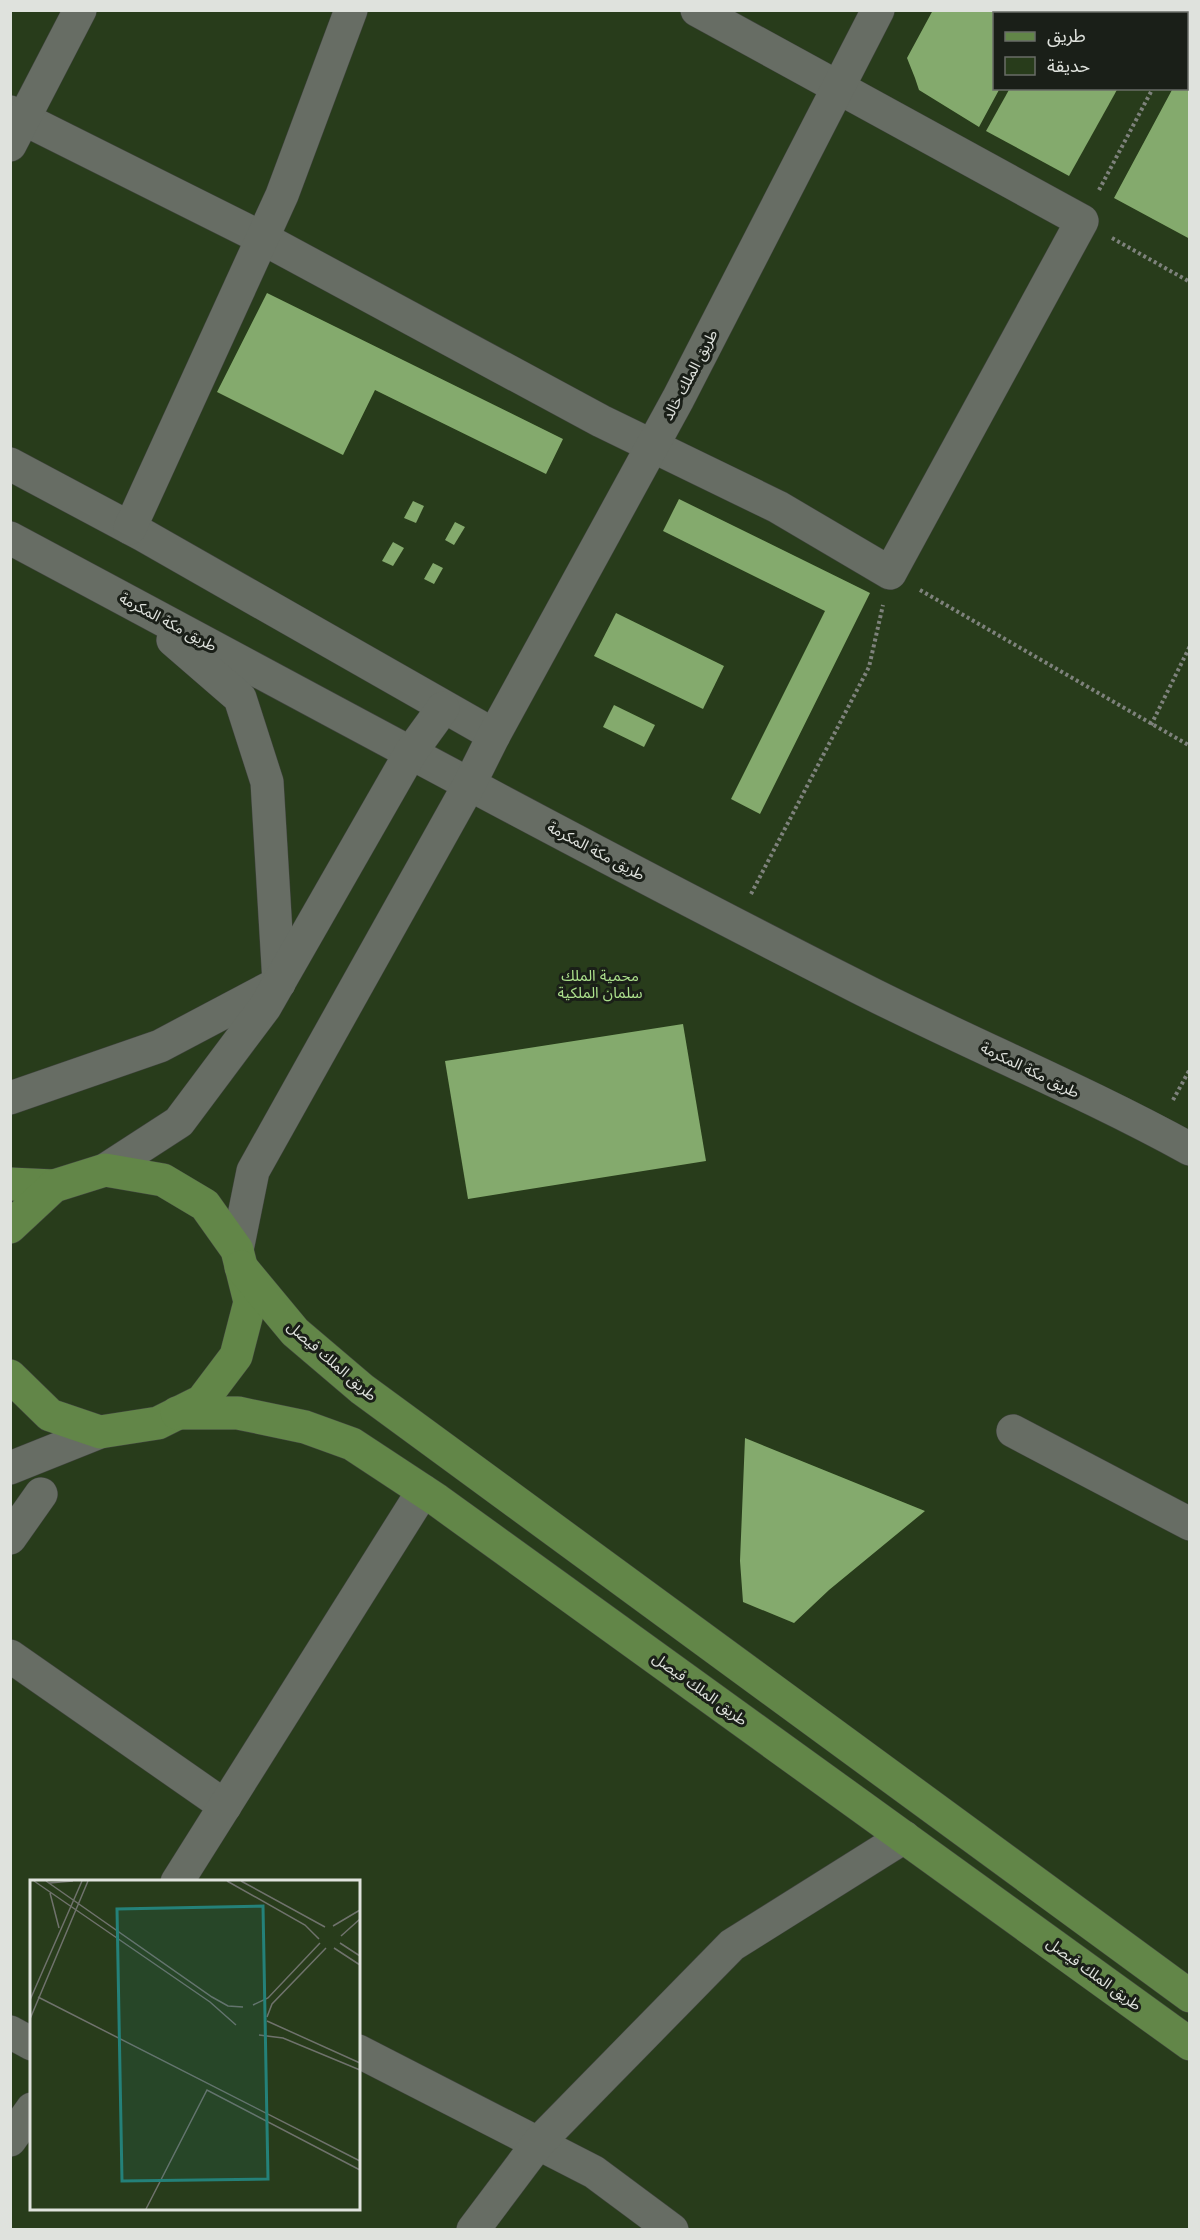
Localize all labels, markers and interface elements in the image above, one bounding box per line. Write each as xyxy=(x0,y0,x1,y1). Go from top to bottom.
legend xyxy=(993,12,1188,90)
text: طريق xyxy=(1047,26,1086,47)
text: حديقة xyxy=(1047,56,1090,76)
street label: طريق الملك خالد xyxy=(659,327,722,424)
street label: طريق مكة المكرمة xyxy=(116,589,220,656)
street label: طريق مكة المكرمة xyxy=(544,818,648,885)
park label: محمية الملك سلمان الملكية xyxy=(558,967,643,1002)
street label: طريق مكة المكرمة xyxy=(977,1038,1082,1103)
street label: طريق الملك فيصل xyxy=(283,1317,380,1405)
street label: طريق الملك فيصل xyxy=(649,1649,751,1730)
inset map xyxy=(30,1880,360,2210)
street label: طريق الملك فيصل xyxy=(1043,1934,1145,2015)

